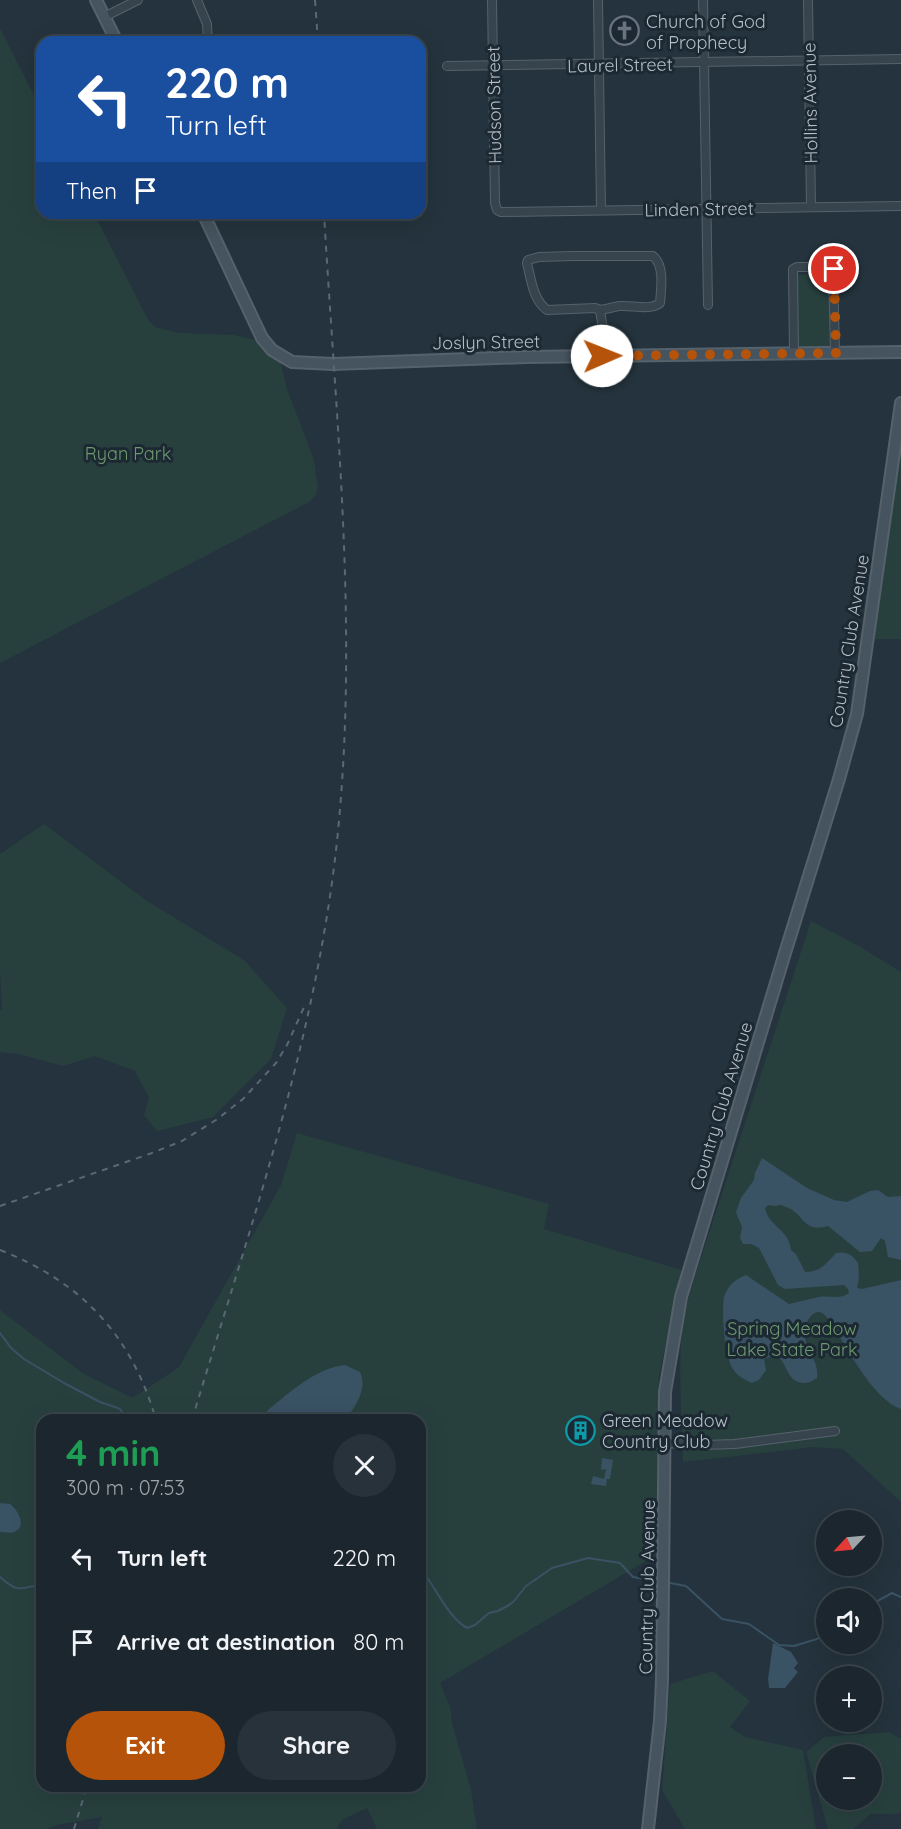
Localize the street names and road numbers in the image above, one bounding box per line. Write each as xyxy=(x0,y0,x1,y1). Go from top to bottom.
street label: Hollins Avenue xyxy=(797,42,823,164)
street label: Hudson Street xyxy=(481,46,507,164)
street label: Laurel Street xyxy=(567,53,673,77)
street label: Linden Street xyxy=(644,197,754,221)
street label: Joslyn Street xyxy=(432,330,540,354)
street label: Country Club Avenue xyxy=(824,553,874,729)
street label: Country Club Avenue xyxy=(684,1019,758,1193)
street label: Country Club Avenue xyxy=(634,1499,660,1675)

